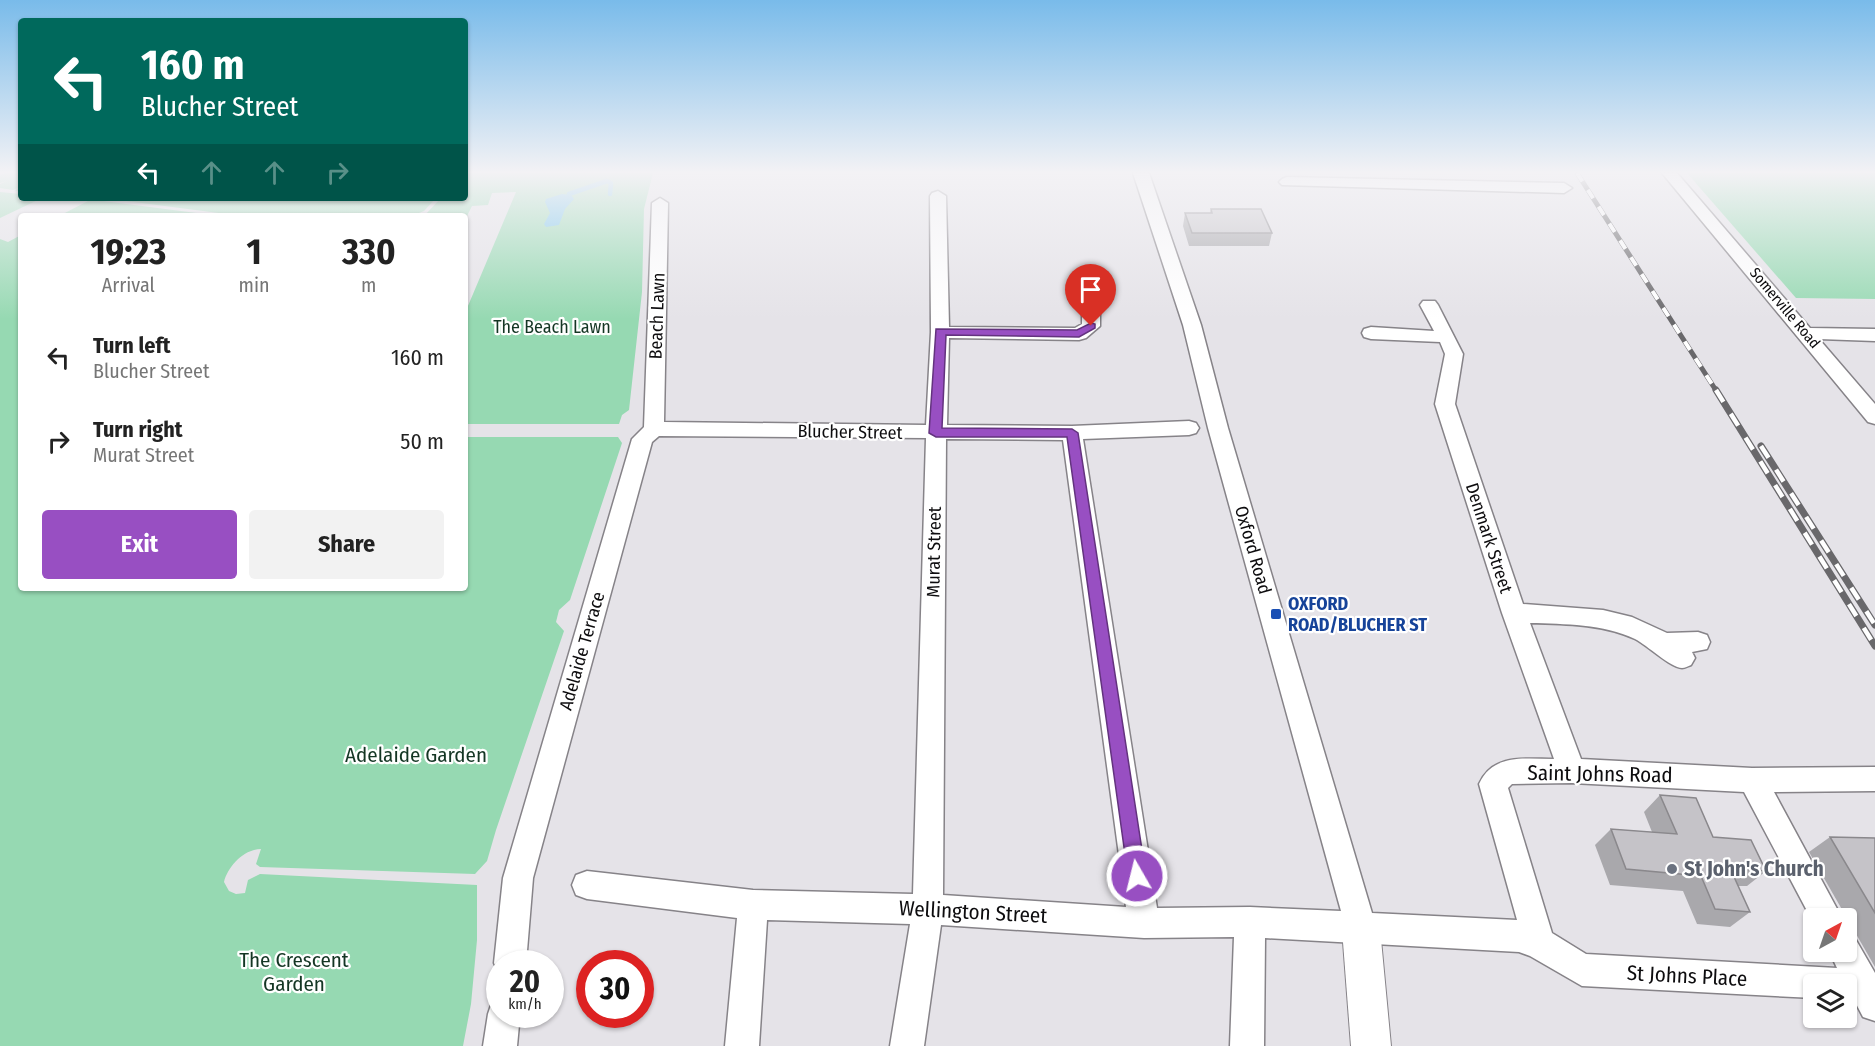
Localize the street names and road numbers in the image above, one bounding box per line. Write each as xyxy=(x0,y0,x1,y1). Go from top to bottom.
street label: Somerville Road xyxy=(1746,264,1824,352)
street label: Beach Lawn xyxy=(644,272,670,360)
street label: Blucher Street xyxy=(797,420,903,444)
street label: Denmark Street xyxy=(1461,480,1517,596)
street label: Oxford Road xyxy=(1230,503,1276,597)
street label: Murat Street xyxy=(922,506,946,598)
street label: Adelaide Terrace xyxy=(555,589,609,713)
street label: Saint Johns Road xyxy=(1527,760,1673,788)
street label: Wellington Street xyxy=(898,895,1048,929)
street label: St Johns Place xyxy=(1626,960,1748,992)

